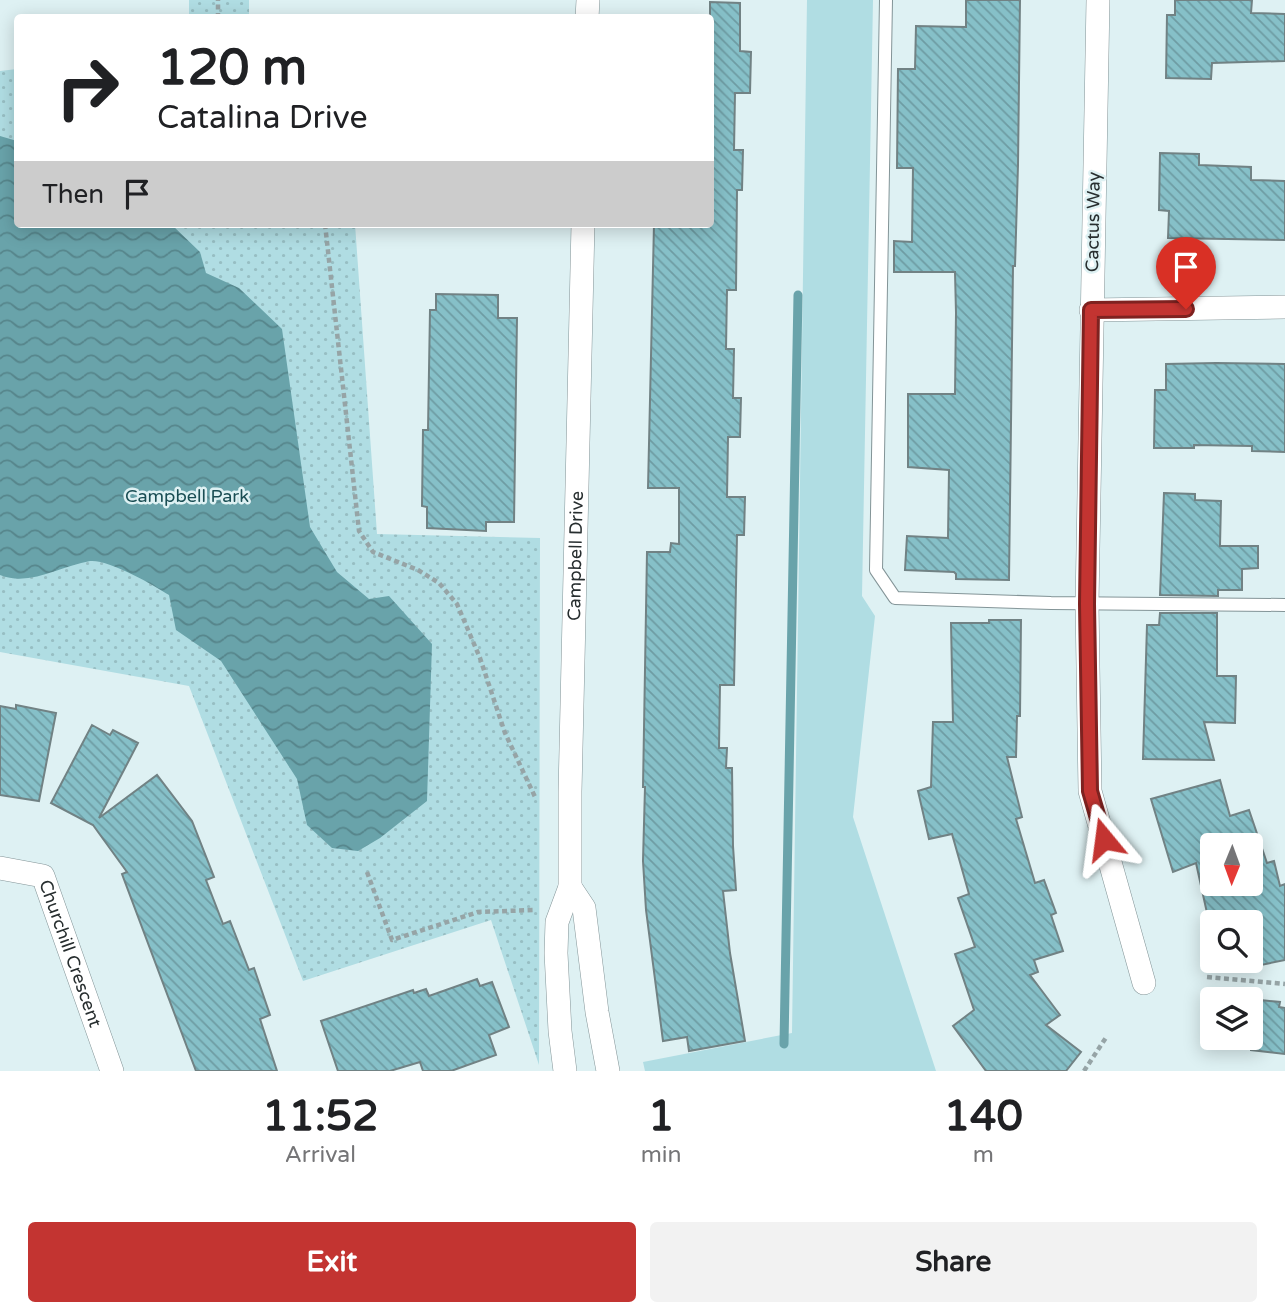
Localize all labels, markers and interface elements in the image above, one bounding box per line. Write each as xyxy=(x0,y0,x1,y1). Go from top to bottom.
text: 120 m xyxy=(157,39,307,98)
icon: right xyxy=(42,42,133,133)
text: Catalina Drive xyxy=(157,99,368,137)
street label: Cactus Way xyxy=(1081,171,1105,272)
icon: arrive xyxy=(118,175,156,213)
text: Then xyxy=(42,179,104,210)
pin xyxy=(1156,237,1216,309)
icon: arrive xyxy=(1167,248,1205,286)
park label: Campbell Park xyxy=(125,485,249,507)
street label: Campbell Drive xyxy=(563,491,588,621)
position arrow xyxy=(1067,802,1141,876)
north arrow xyxy=(1200,833,1264,896)
map controls xyxy=(1200,833,1263,1050)
street label: Churchill Crescent xyxy=(34,877,107,1030)
button: search xyxy=(1200,910,1263,973)
button: layers xyxy=(1200,987,1263,1050)
text: 11:52 xyxy=(262,1091,379,1142)
text: 1 xyxy=(648,1091,674,1142)
text: 140 xyxy=(944,1091,1023,1142)
text: Arrival xyxy=(285,1141,356,1169)
text: min xyxy=(641,1141,682,1169)
text: m xyxy=(973,1141,994,1169)
button: Exit xyxy=(28,1222,636,1302)
button: Share xyxy=(650,1222,1257,1302)

